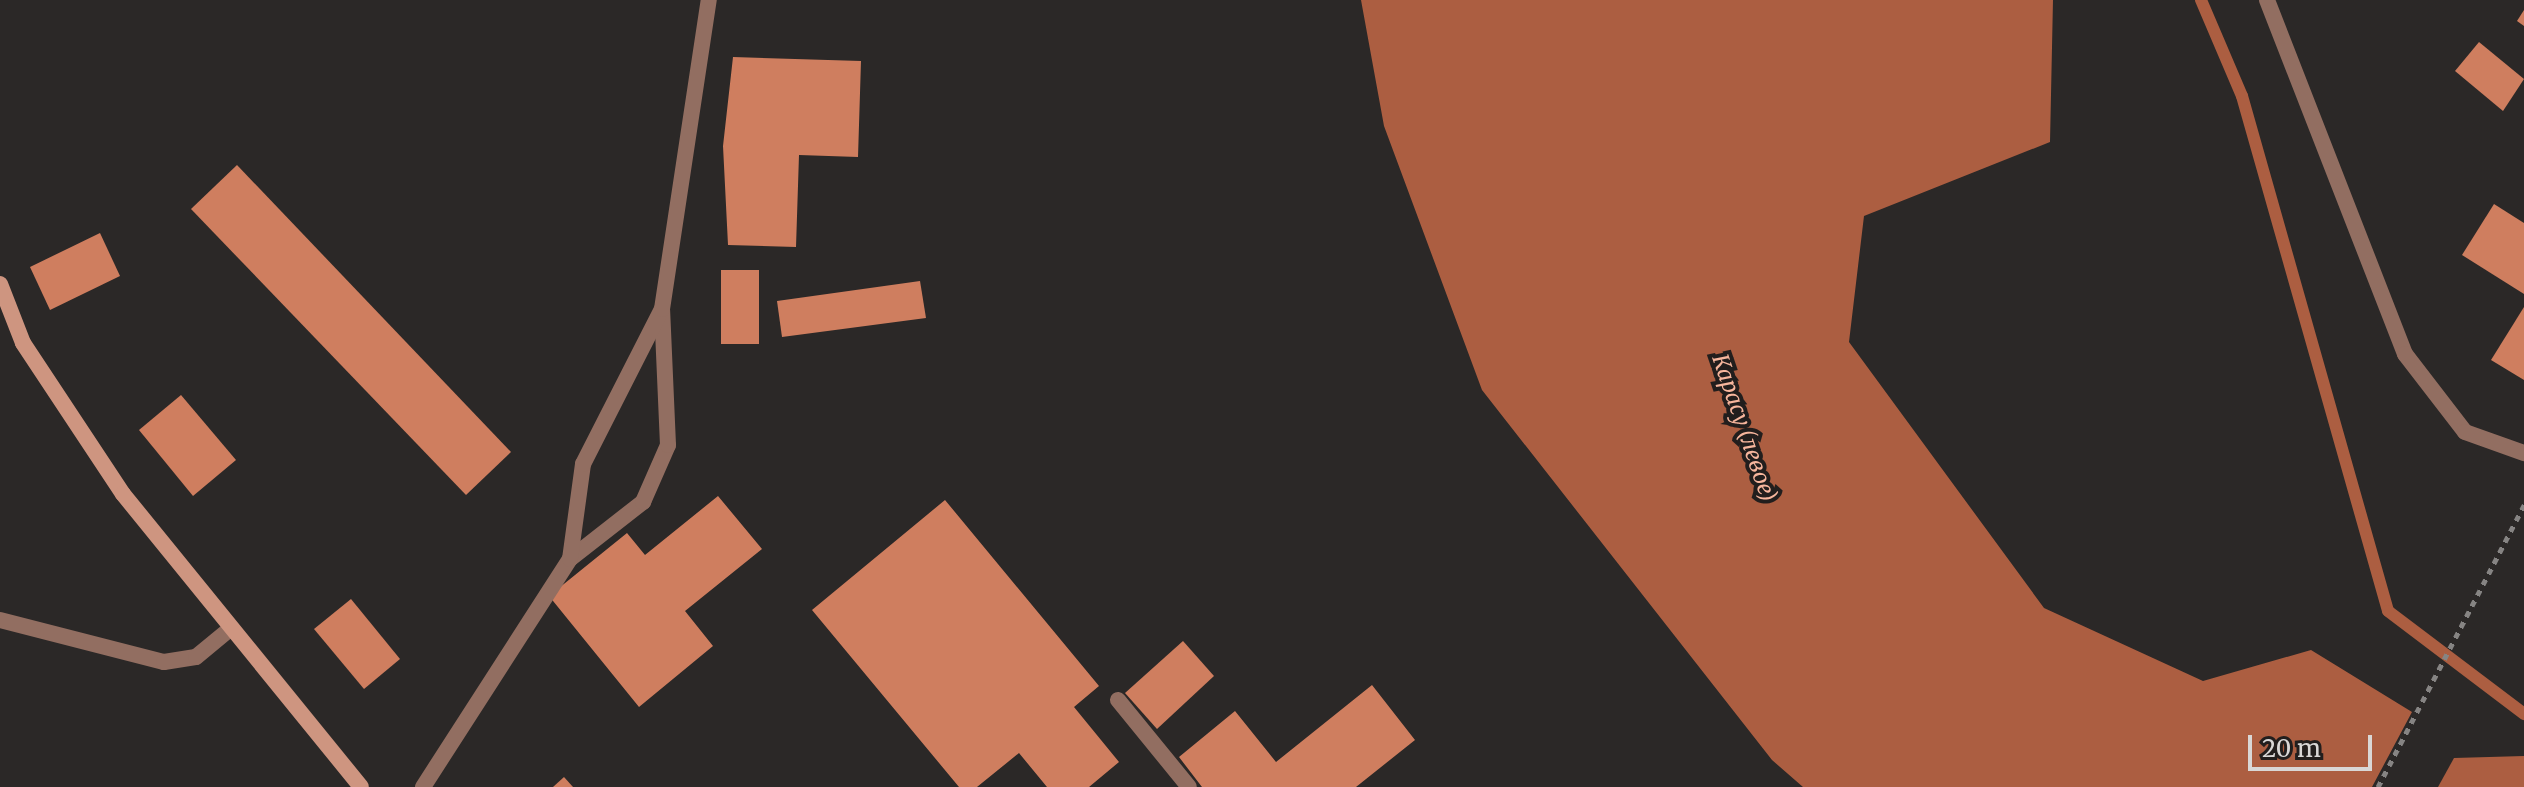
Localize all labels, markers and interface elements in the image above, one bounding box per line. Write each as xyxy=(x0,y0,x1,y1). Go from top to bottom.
water label: Карасу (левое) xyxy=(1706,351,1782,505)
scale bar xyxy=(2252,719,2376,769)
text: 20 m xyxy=(2262,733,2321,764)

